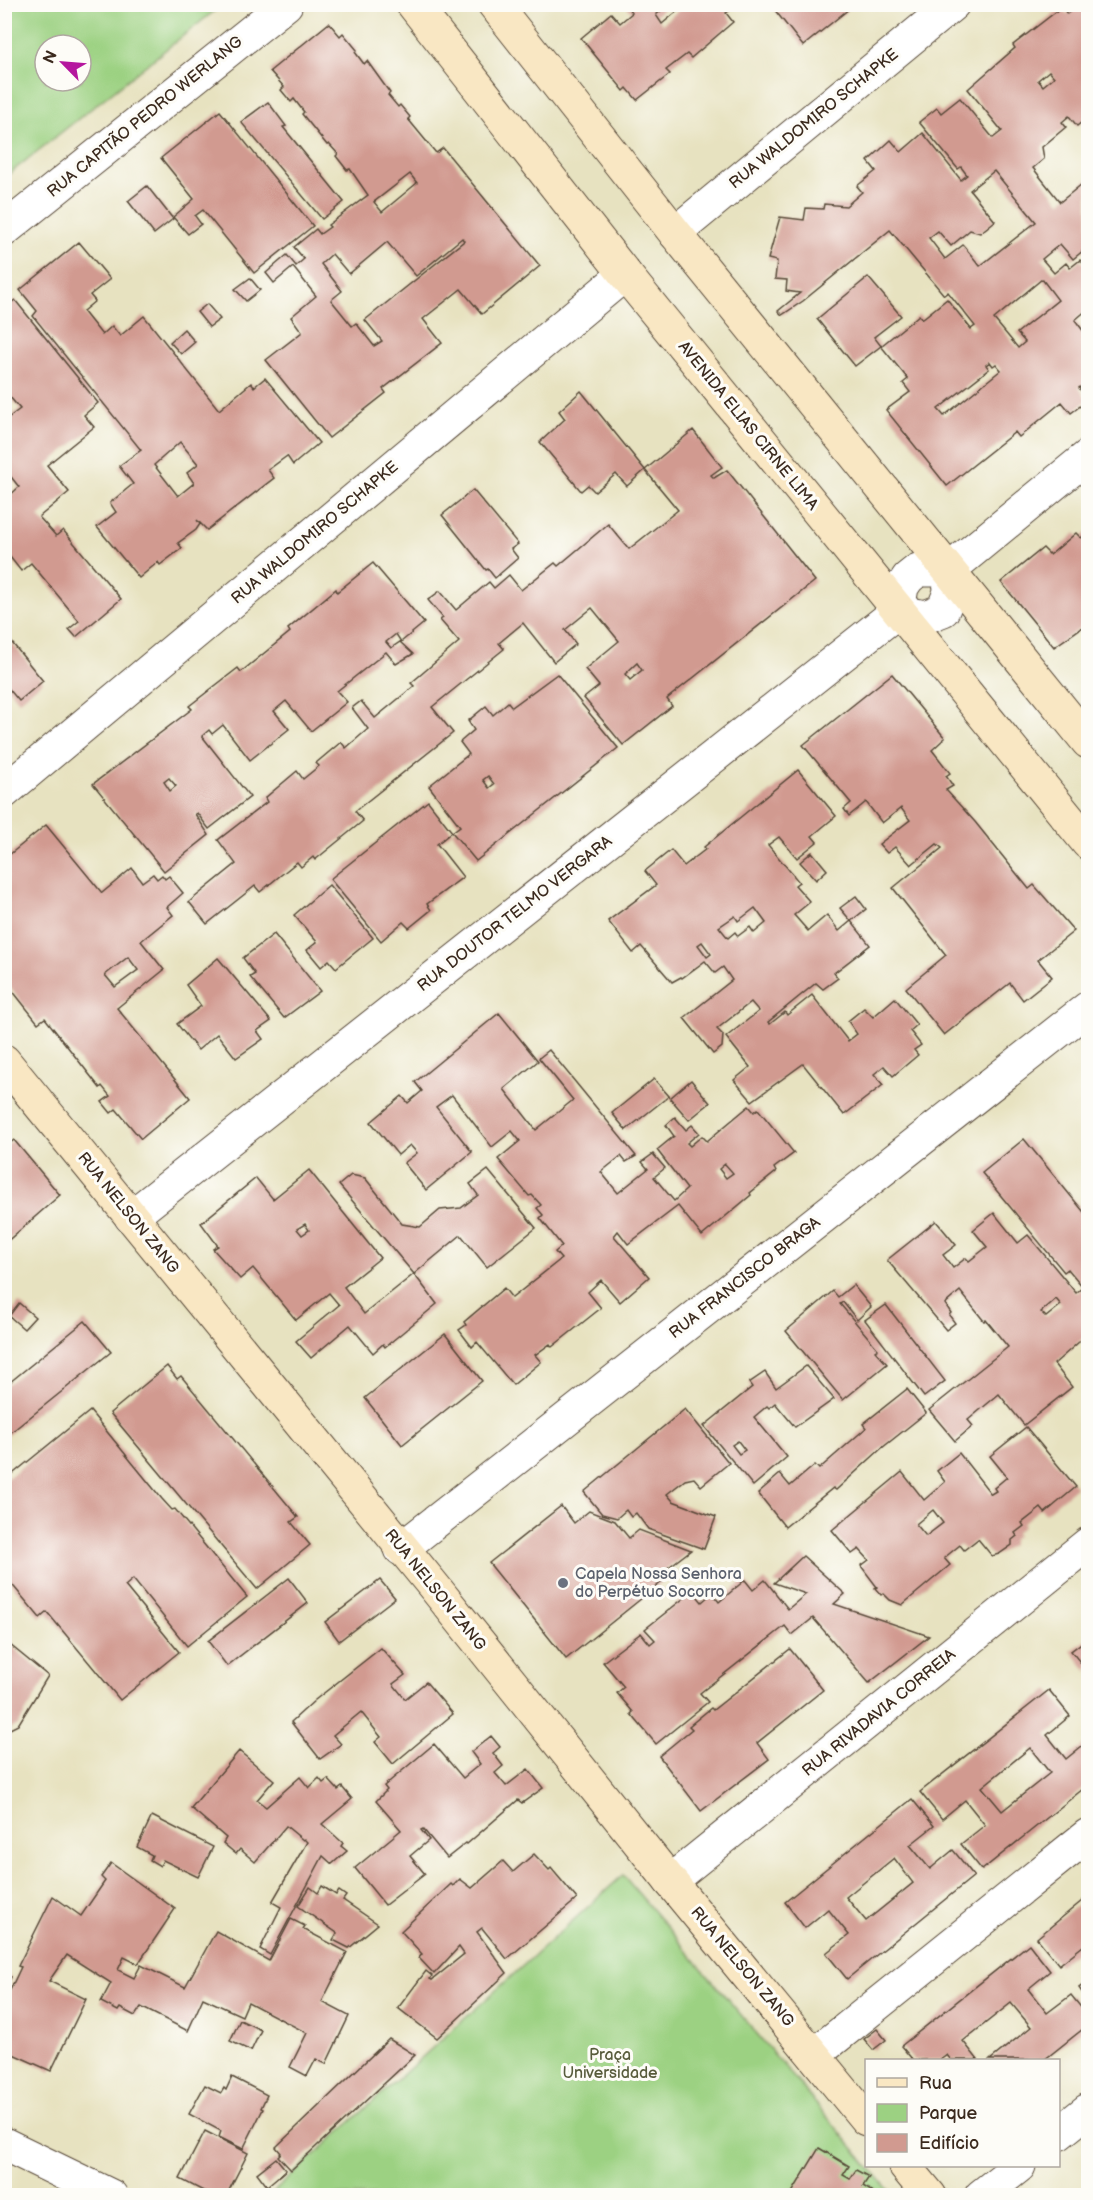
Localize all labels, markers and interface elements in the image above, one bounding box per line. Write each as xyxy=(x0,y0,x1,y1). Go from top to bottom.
street label: RUA CAPITÃO PEDRO WERLANG xyxy=(43,32,247,202)
north arrow xyxy=(33,33,93,93)
street label: RUA WALDOMIRO SCHAPKE xyxy=(726,45,902,193)
street label: AVENIDA ELIAS CIRNE LIMA xyxy=(674,338,822,515)
street label: RUA WALDOMIRO SCHAPKE xyxy=(228,458,402,608)
street label: RUA DOUTOR TELMO VERGARA xyxy=(414,832,616,996)
street label: RUA NELSON ZANG xyxy=(73,1149,183,1277)
street label: RUA FRANCISCO BRAGA xyxy=(666,1213,825,1343)
street label: RUA NELSON ZANG xyxy=(380,1526,490,1654)
place label: Capela Nossa Senhora do Perpétuo Socorro xyxy=(575,1565,742,1602)
marker: Capela Nossa Senhora do Perpétuo Socorro xyxy=(556,1576,570,1590)
street label: RUA RIVADAVIA CORREIA xyxy=(799,1645,960,1781)
street label: RUA NELSON ZANG xyxy=(686,1903,798,2031)
park label: Praça Universidade xyxy=(562,2046,658,2083)
legend xyxy=(865,2059,1060,2167)
text: Rua xyxy=(919,2073,952,2094)
text: Parque xyxy=(919,2103,977,2124)
text: Edifício xyxy=(919,2133,979,2154)

